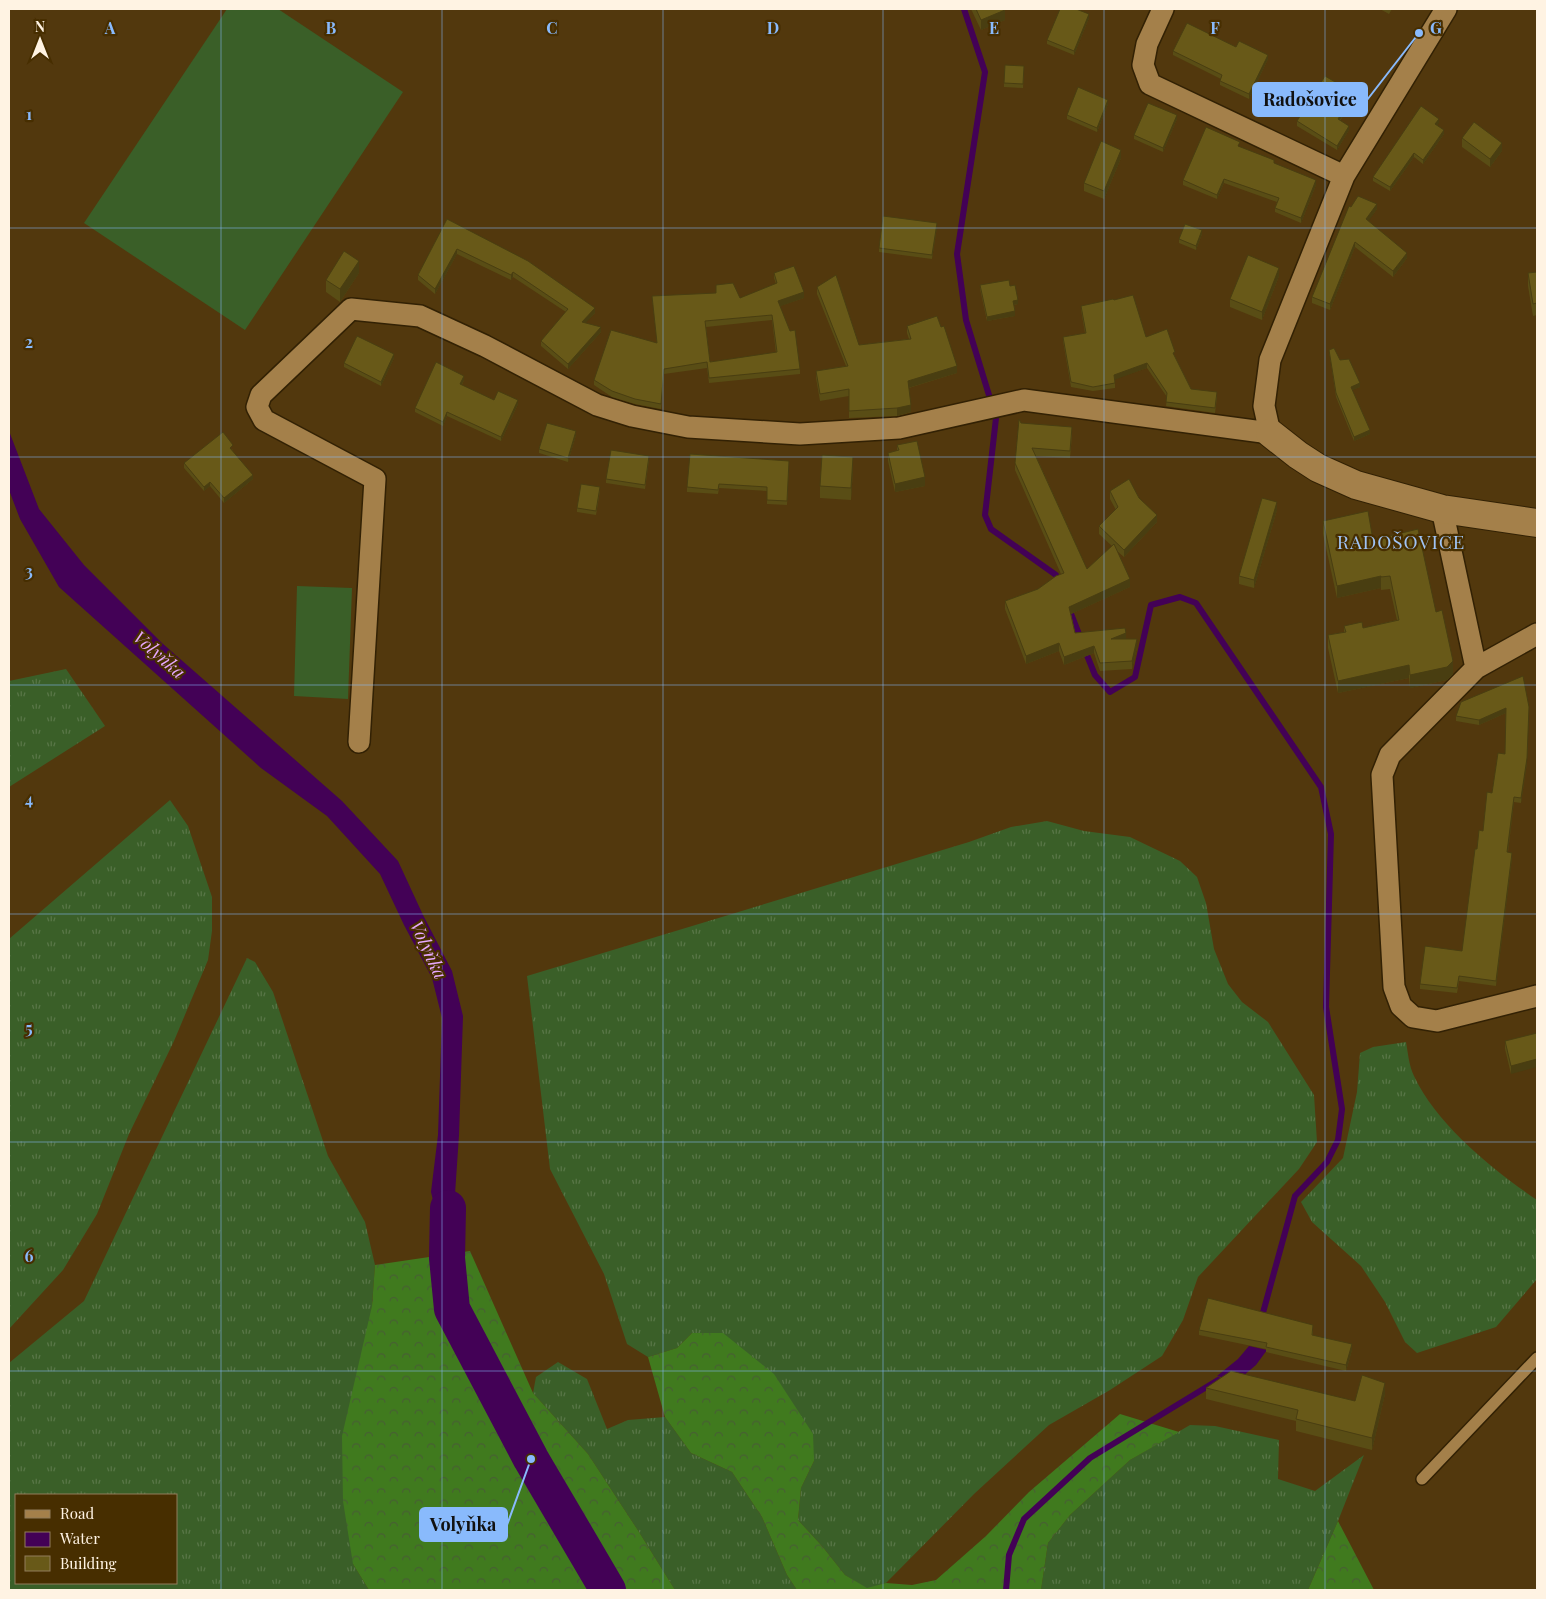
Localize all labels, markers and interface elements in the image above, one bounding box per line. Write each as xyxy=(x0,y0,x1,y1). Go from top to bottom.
north arrow xyxy=(15,15,65,65)
text: N xyxy=(35,17,45,36)
text: A xyxy=(104,17,116,38)
text: B xyxy=(326,17,337,38)
text: C xyxy=(546,17,558,38)
text: D xyxy=(767,17,779,38)
text: E xyxy=(989,17,999,38)
text: F xyxy=(1210,17,1220,38)
text: G xyxy=(1430,17,1442,38)
callout: Radošovice xyxy=(1253,83,1367,116)
text: Radošovice xyxy=(1263,87,1357,111)
text: 1 xyxy=(26,103,32,124)
text: 2 xyxy=(25,331,33,352)
district label: RADOŠOVICE xyxy=(1337,528,1465,554)
text: 3 xyxy=(25,560,33,581)
water label: Volyňka xyxy=(128,625,191,684)
text: 4 xyxy=(25,788,33,809)
water label: Volyňka xyxy=(405,916,453,983)
text: 5 xyxy=(25,1017,33,1038)
text: 6 xyxy=(25,1245,34,1266)
legend xyxy=(15,1494,178,1584)
text: Road xyxy=(60,1503,94,1523)
callout: Volyňka xyxy=(420,1508,507,1541)
text: Volyňka xyxy=(429,1512,497,1536)
text: Water xyxy=(59,1528,100,1548)
text: Building xyxy=(60,1553,117,1573)

